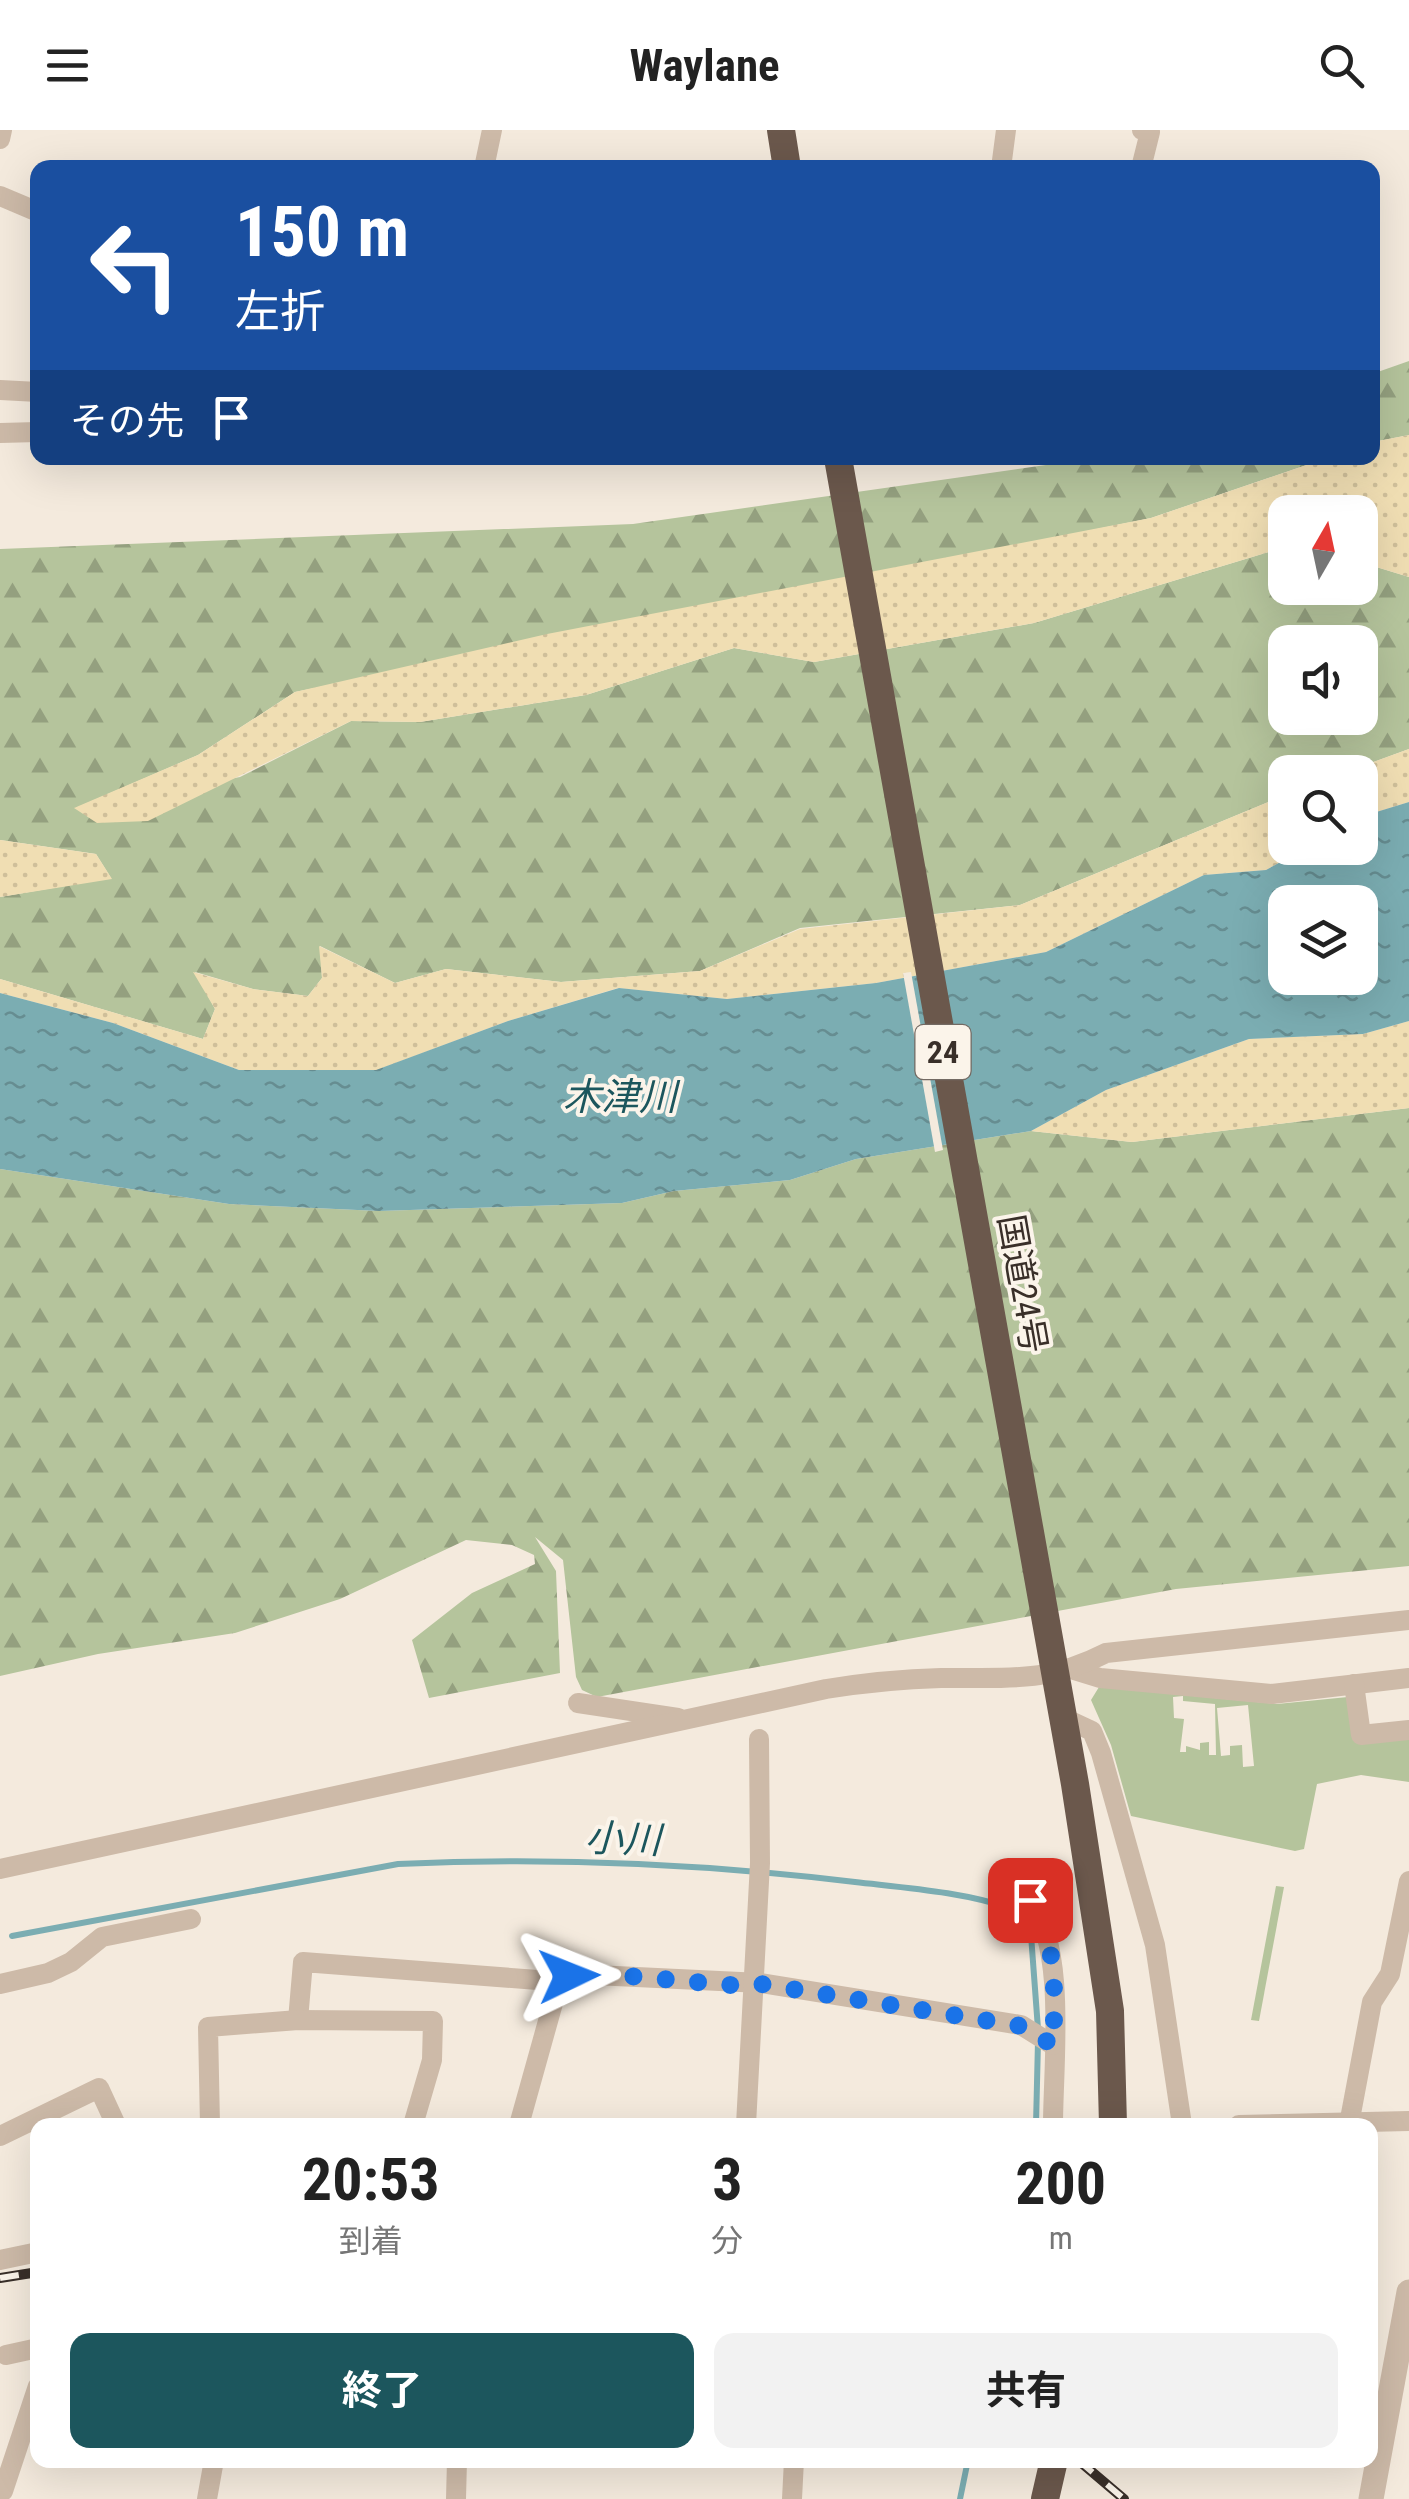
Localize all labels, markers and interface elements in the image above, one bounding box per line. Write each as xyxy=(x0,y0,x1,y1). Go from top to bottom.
icon: menu xyxy=(40,38,95,93)
icon: search xyxy=(1314,38,1369,93)
text: Waylane xyxy=(629,39,780,92)
text: 150 m xyxy=(235,191,409,273)
icon: left xyxy=(70,200,200,330)
text: 左折 xyxy=(235,285,325,338)
icon: arrive xyxy=(204,390,259,445)
text: その先 xyxy=(70,399,184,443)
north arrow xyxy=(1268,495,1378,605)
map controls xyxy=(1268,495,1378,995)
button: sound xyxy=(1268,625,1378,735)
button: search xyxy=(1268,755,1378,865)
button: layers xyxy=(1268,885,1378,995)
road number: 24 xyxy=(916,1025,970,1079)
water label: 木津川 xyxy=(563,1075,681,1119)
street label: 国道24号 xyxy=(990,1212,1054,1356)
water label: 小川 xyxy=(584,1816,666,1862)
pin xyxy=(988,1858,1073,1943)
icon: arrive xyxy=(1003,1873,1058,1928)
position arrow xyxy=(517,1924,621,2028)
text: 20:53 xyxy=(302,2144,440,2215)
text: 3 xyxy=(712,2144,743,2215)
text: 200 xyxy=(1015,2148,1106,2219)
text: m xyxy=(1049,2219,1073,2257)
text: 到着 xyxy=(339,2222,403,2260)
text: 分 xyxy=(711,2222,743,2260)
button: 終了 xyxy=(70,2333,694,2448)
button: 共有 xyxy=(714,2333,1338,2448)

